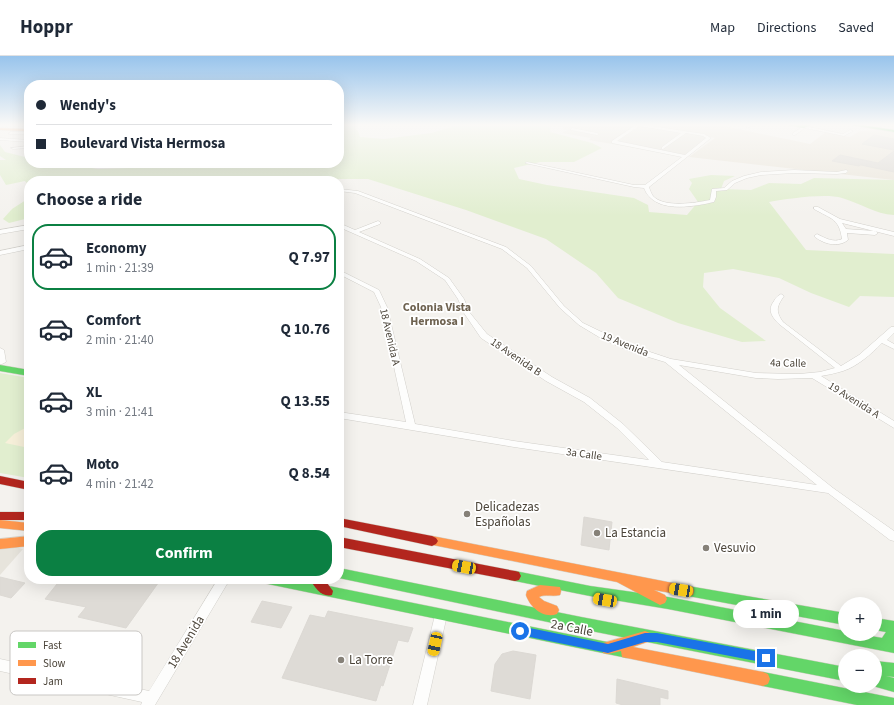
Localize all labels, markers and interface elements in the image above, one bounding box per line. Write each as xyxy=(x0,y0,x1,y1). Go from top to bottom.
text: Hoppr xyxy=(20,14,73,41)
text: Map xyxy=(710,18,735,38)
text: Directions xyxy=(757,18,816,38)
text: Saved xyxy=(838,18,874,38)
text: Wendy's xyxy=(60,95,116,116)
text: Boulevard Vista Hermosa xyxy=(60,133,225,154)
text: Choose a ride xyxy=(36,187,142,212)
text: Economy xyxy=(86,238,147,259)
icon: car xyxy=(38,239,74,275)
text: Q 7.97 xyxy=(288,247,330,268)
text: 1 min · 21:39 xyxy=(86,259,154,277)
district label: Colonia Vista Hermosa I xyxy=(403,299,471,330)
street label: 18 Avenida A xyxy=(376,307,404,367)
text: Comfort xyxy=(86,310,141,331)
icon: car xyxy=(38,311,74,347)
text: Q 10.76 xyxy=(281,319,330,340)
street label: 19 Avenida xyxy=(599,328,651,360)
text: 2 min · 21:40 xyxy=(86,331,154,349)
street label: 18 Avenida B xyxy=(488,334,545,380)
street label: 4a Calle xyxy=(770,355,807,371)
street label: 19 Avenida A xyxy=(825,378,883,422)
text: XL xyxy=(86,382,102,403)
icon: car xyxy=(38,383,74,419)
text: Q 13.55 xyxy=(281,391,330,412)
text: 3 min · 21:41 xyxy=(86,403,154,421)
street label: 3a Calle xyxy=(565,444,603,464)
text: Moto xyxy=(86,454,119,475)
icon: car xyxy=(38,455,74,491)
text: Q 8.54 xyxy=(288,463,330,484)
text: 4 min · 21:42 xyxy=(86,475,154,493)
place label: Delicadezas Españolas xyxy=(475,498,540,531)
marker: Delicadezas Españolas xyxy=(462,509,472,519)
place label: La Estancia xyxy=(605,524,666,542)
marker: La Estancia xyxy=(592,528,602,538)
button: Confirm xyxy=(36,530,332,576)
place label: Vesuvio xyxy=(714,539,756,557)
marker: Vesuvio xyxy=(701,543,711,553)
car xyxy=(451,559,477,575)
car xyxy=(668,582,694,598)
car xyxy=(592,592,618,608)
map controls xyxy=(838,597,882,693)
button: + xyxy=(838,597,882,641)
callout: 1 min xyxy=(733,600,799,628)
text: 1 min xyxy=(750,605,782,623)
street label: 18 Avenida xyxy=(163,612,209,672)
street label: 2a Calle xyxy=(549,615,595,641)
route start xyxy=(511,622,529,640)
legend xyxy=(10,631,142,695)
car xyxy=(427,631,443,657)
text: Fast xyxy=(43,638,62,653)
route end xyxy=(757,649,775,667)
button: − xyxy=(838,649,882,693)
place label: La Torre xyxy=(349,651,393,669)
marker: La Torre xyxy=(336,655,346,665)
text: Slow xyxy=(43,656,66,671)
text: Jam xyxy=(43,674,63,689)

